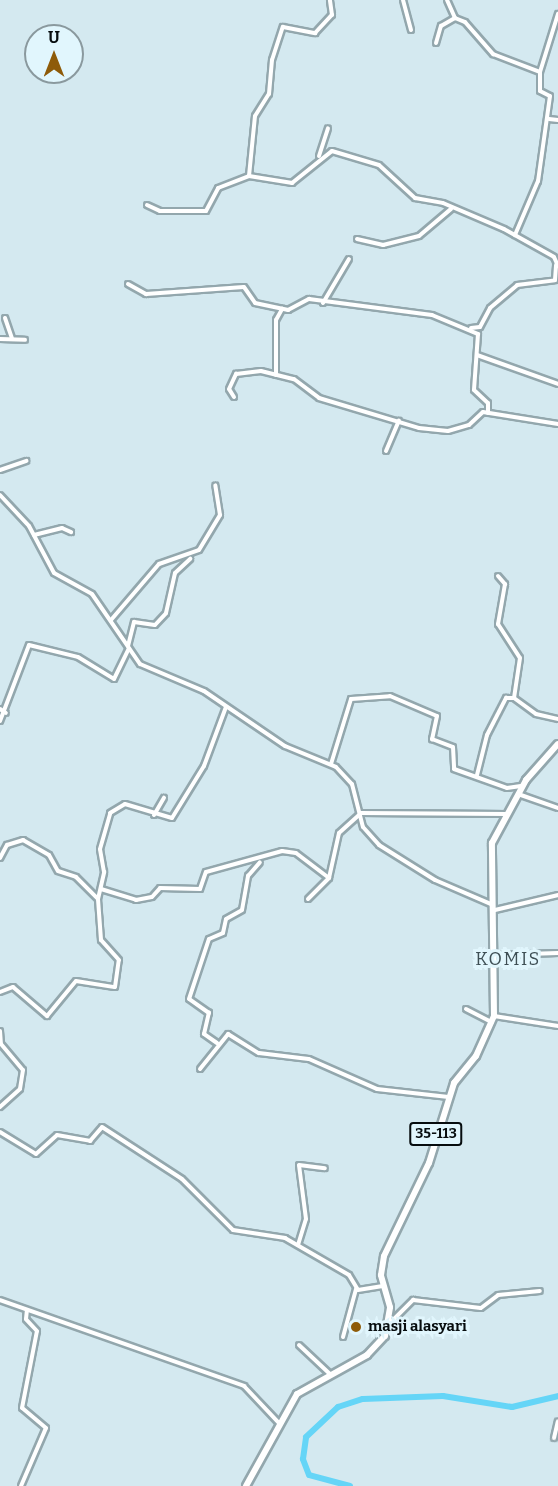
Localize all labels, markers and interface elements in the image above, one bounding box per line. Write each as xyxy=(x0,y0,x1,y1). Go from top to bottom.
north arrow xyxy=(24,24,84,84)
text: U xyxy=(48,28,60,47)
district label: KOMIS xyxy=(475,948,541,970)
road number: 35-113 xyxy=(409,1123,463,1145)
place label: masji alasyari xyxy=(368,1318,467,1336)
marker: masji alasyari xyxy=(349,1320,363,1334)

